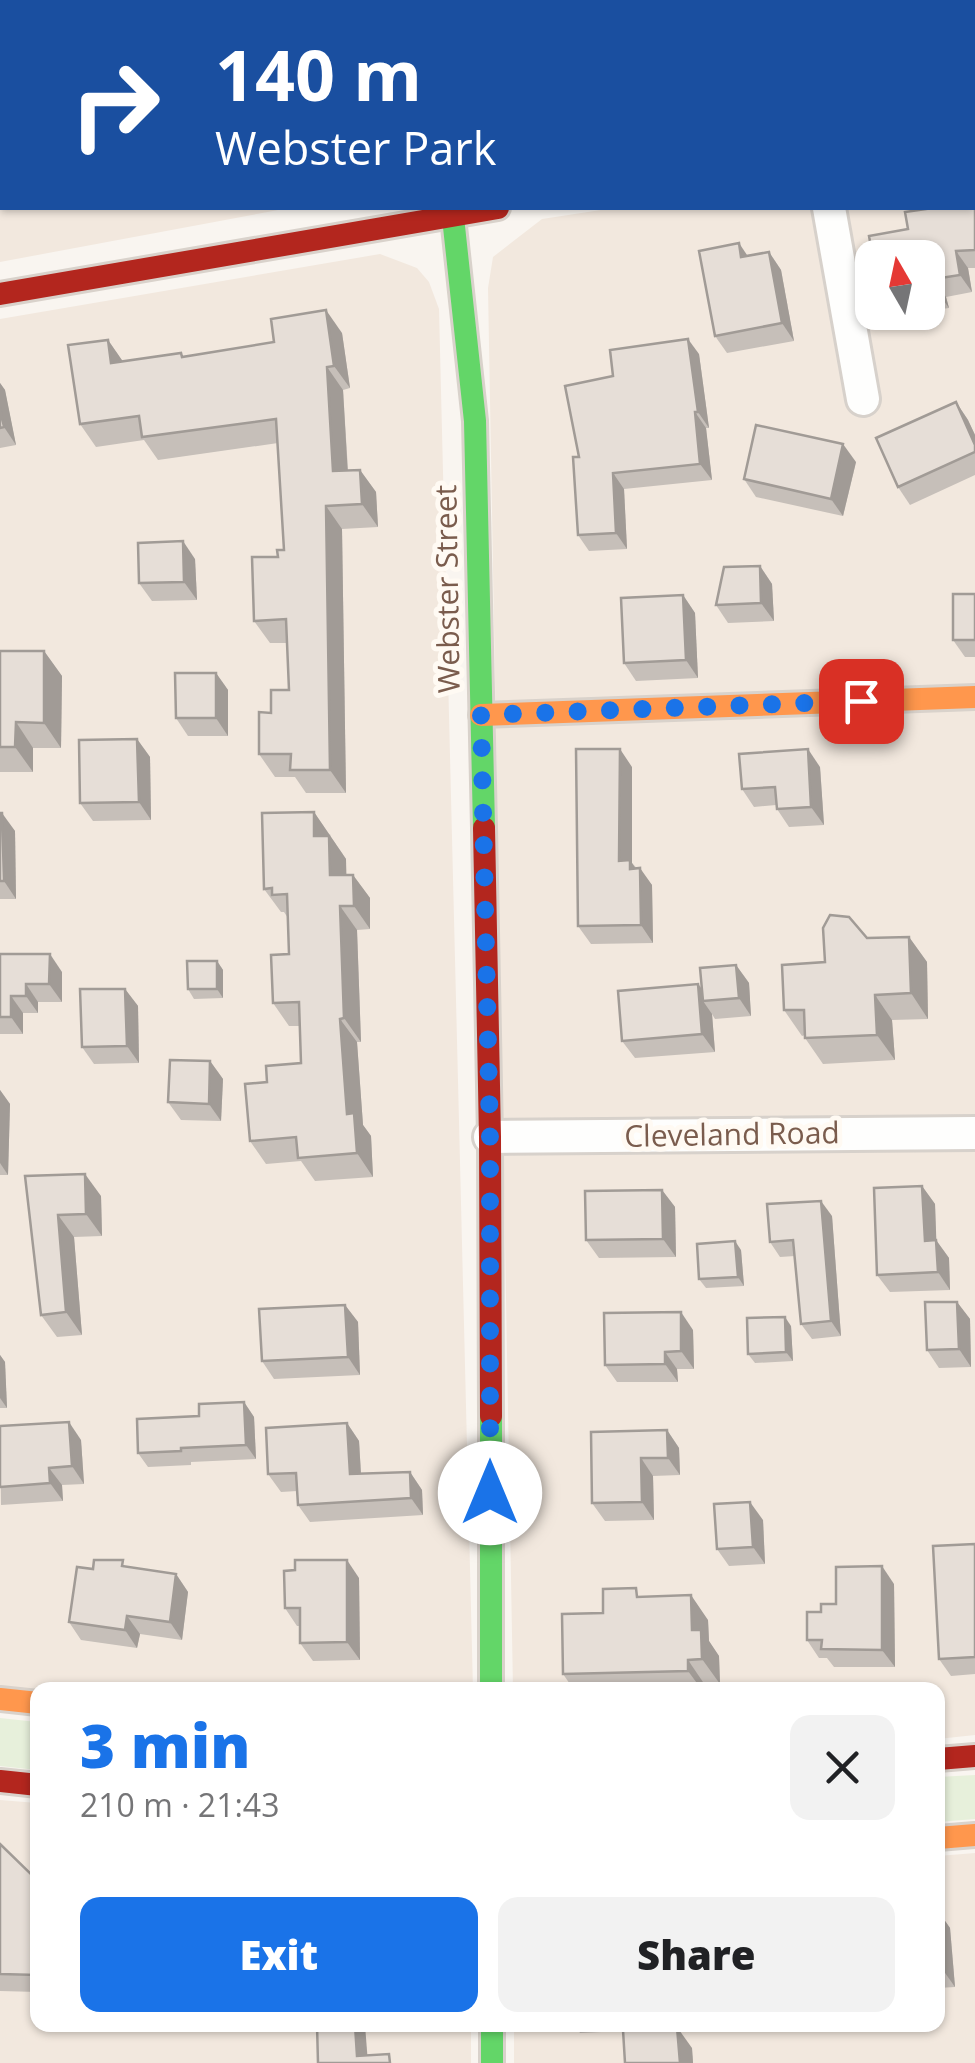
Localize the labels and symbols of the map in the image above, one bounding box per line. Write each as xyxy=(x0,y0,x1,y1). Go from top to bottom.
north arrow xyxy=(855,240,945,330)
street label: Webster Street xyxy=(424,484,469,694)
pin xyxy=(819,659,904,744)
street label: Cleveland Road xyxy=(624,1111,840,1156)
position arrow xyxy=(438,1441,542,1545)

